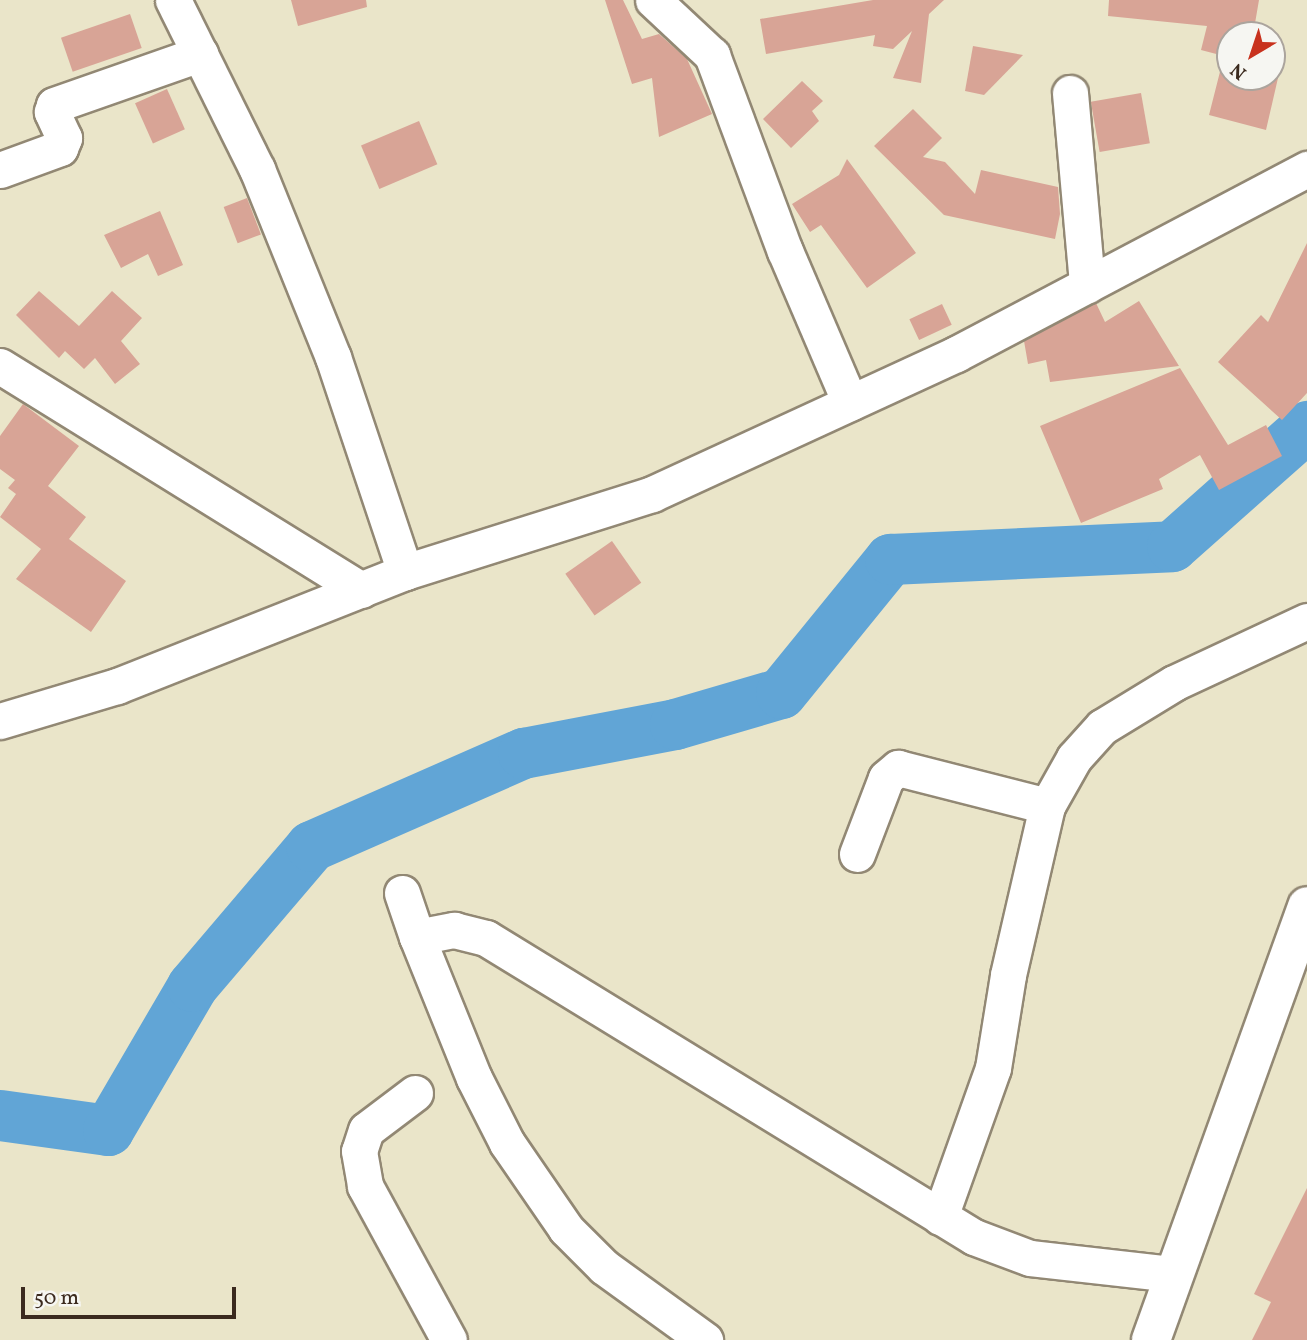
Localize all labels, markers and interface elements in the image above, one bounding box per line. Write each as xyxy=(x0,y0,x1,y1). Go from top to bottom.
north arrow xyxy=(1216,21,1286,91)
text: N xyxy=(1226,56,1253,85)
scale bar xyxy=(24,1274,240,1318)
text: 50 m xyxy=(34,1284,79,1313)

